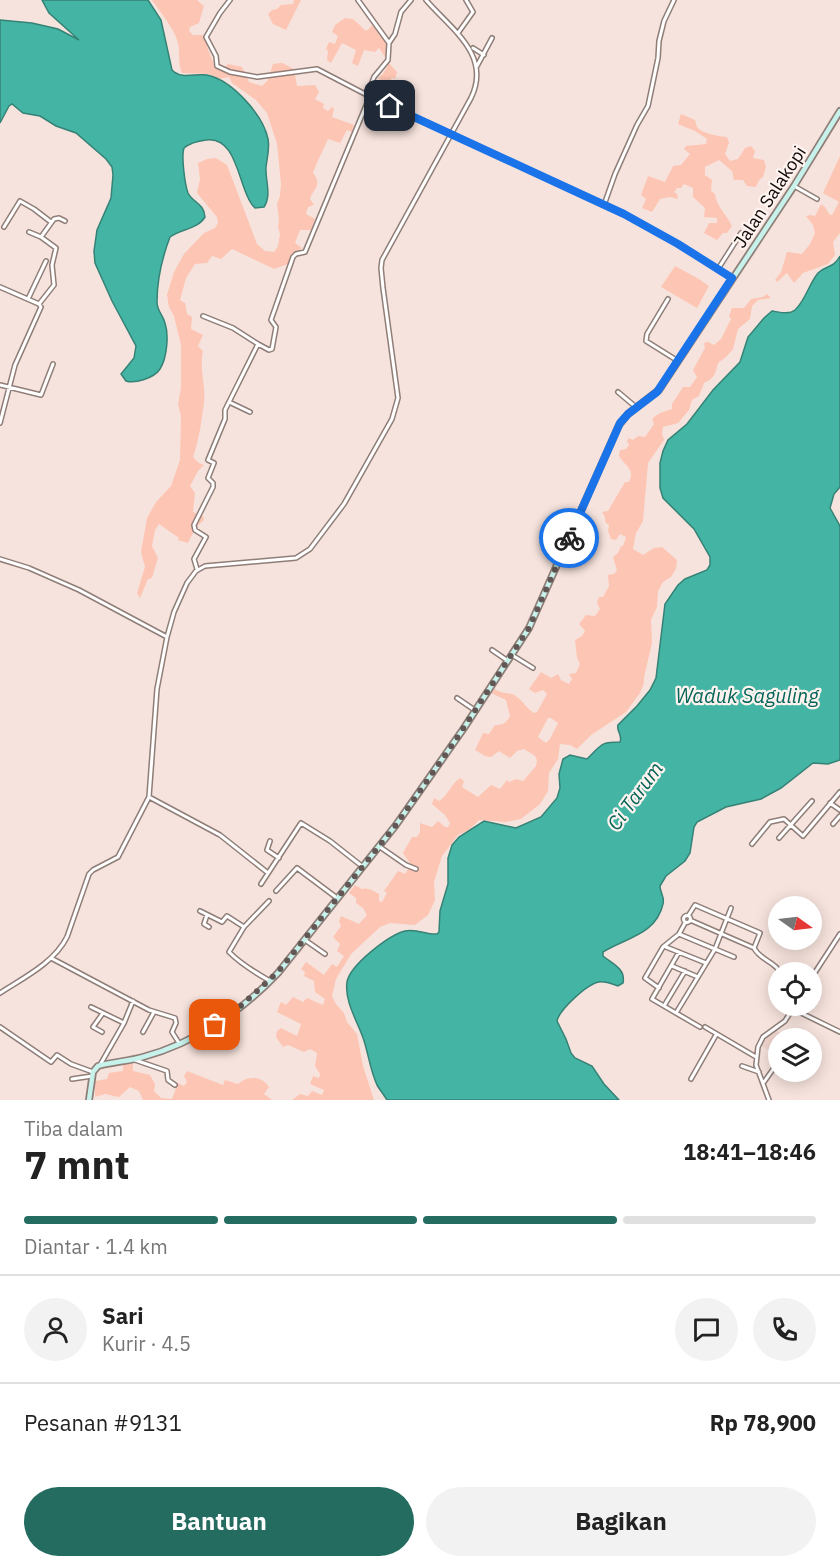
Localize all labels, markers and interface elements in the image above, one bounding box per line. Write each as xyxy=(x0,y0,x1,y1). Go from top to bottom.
pin xyxy=(364,80,415,131)
icon: home xyxy=(373,89,406,122)
street label: Jalan Salakopi xyxy=(728,142,811,252)
courier xyxy=(539,508,599,568)
icon: bike xyxy=(553,522,586,555)
water label: Waduk Saguling xyxy=(675,682,819,709)
water label: Ci Tarum xyxy=(600,756,669,836)
north arrow xyxy=(768,896,822,950)
map controls xyxy=(768,896,822,1082)
button: locate xyxy=(768,962,822,1016)
pin xyxy=(189,999,240,1050)
icon: bag xyxy=(198,1008,231,1041)
button: layers xyxy=(768,1028,822,1082)
text: Tiba dalam xyxy=(24,1115,123,1142)
text: 18:41–18:46 xyxy=(683,1137,816,1166)
text: 7 mnt xyxy=(24,1139,130,1190)
text: Diantar · 1.4 km xyxy=(24,1233,168,1260)
button: person xyxy=(24,1298,87,1361)
button: chat xyxy=(675,1298,738,1361)
button: phone xyxy=(753,1298,816,1361)
text: Sari xyxy=(102,1301,143,1330)
text: Kurir · 4.5 xyxy=(102,1330,191,1357)
text: Pesanan #9131 xyxy=(24,1408,182,1437)
text: Rp 78,900 xyxy=(710,1408,816,1437)
button: Bantuan xyxy=(24,1487,414,1556)
button: Bagikan xyxy=(426,1487,816,1556)

